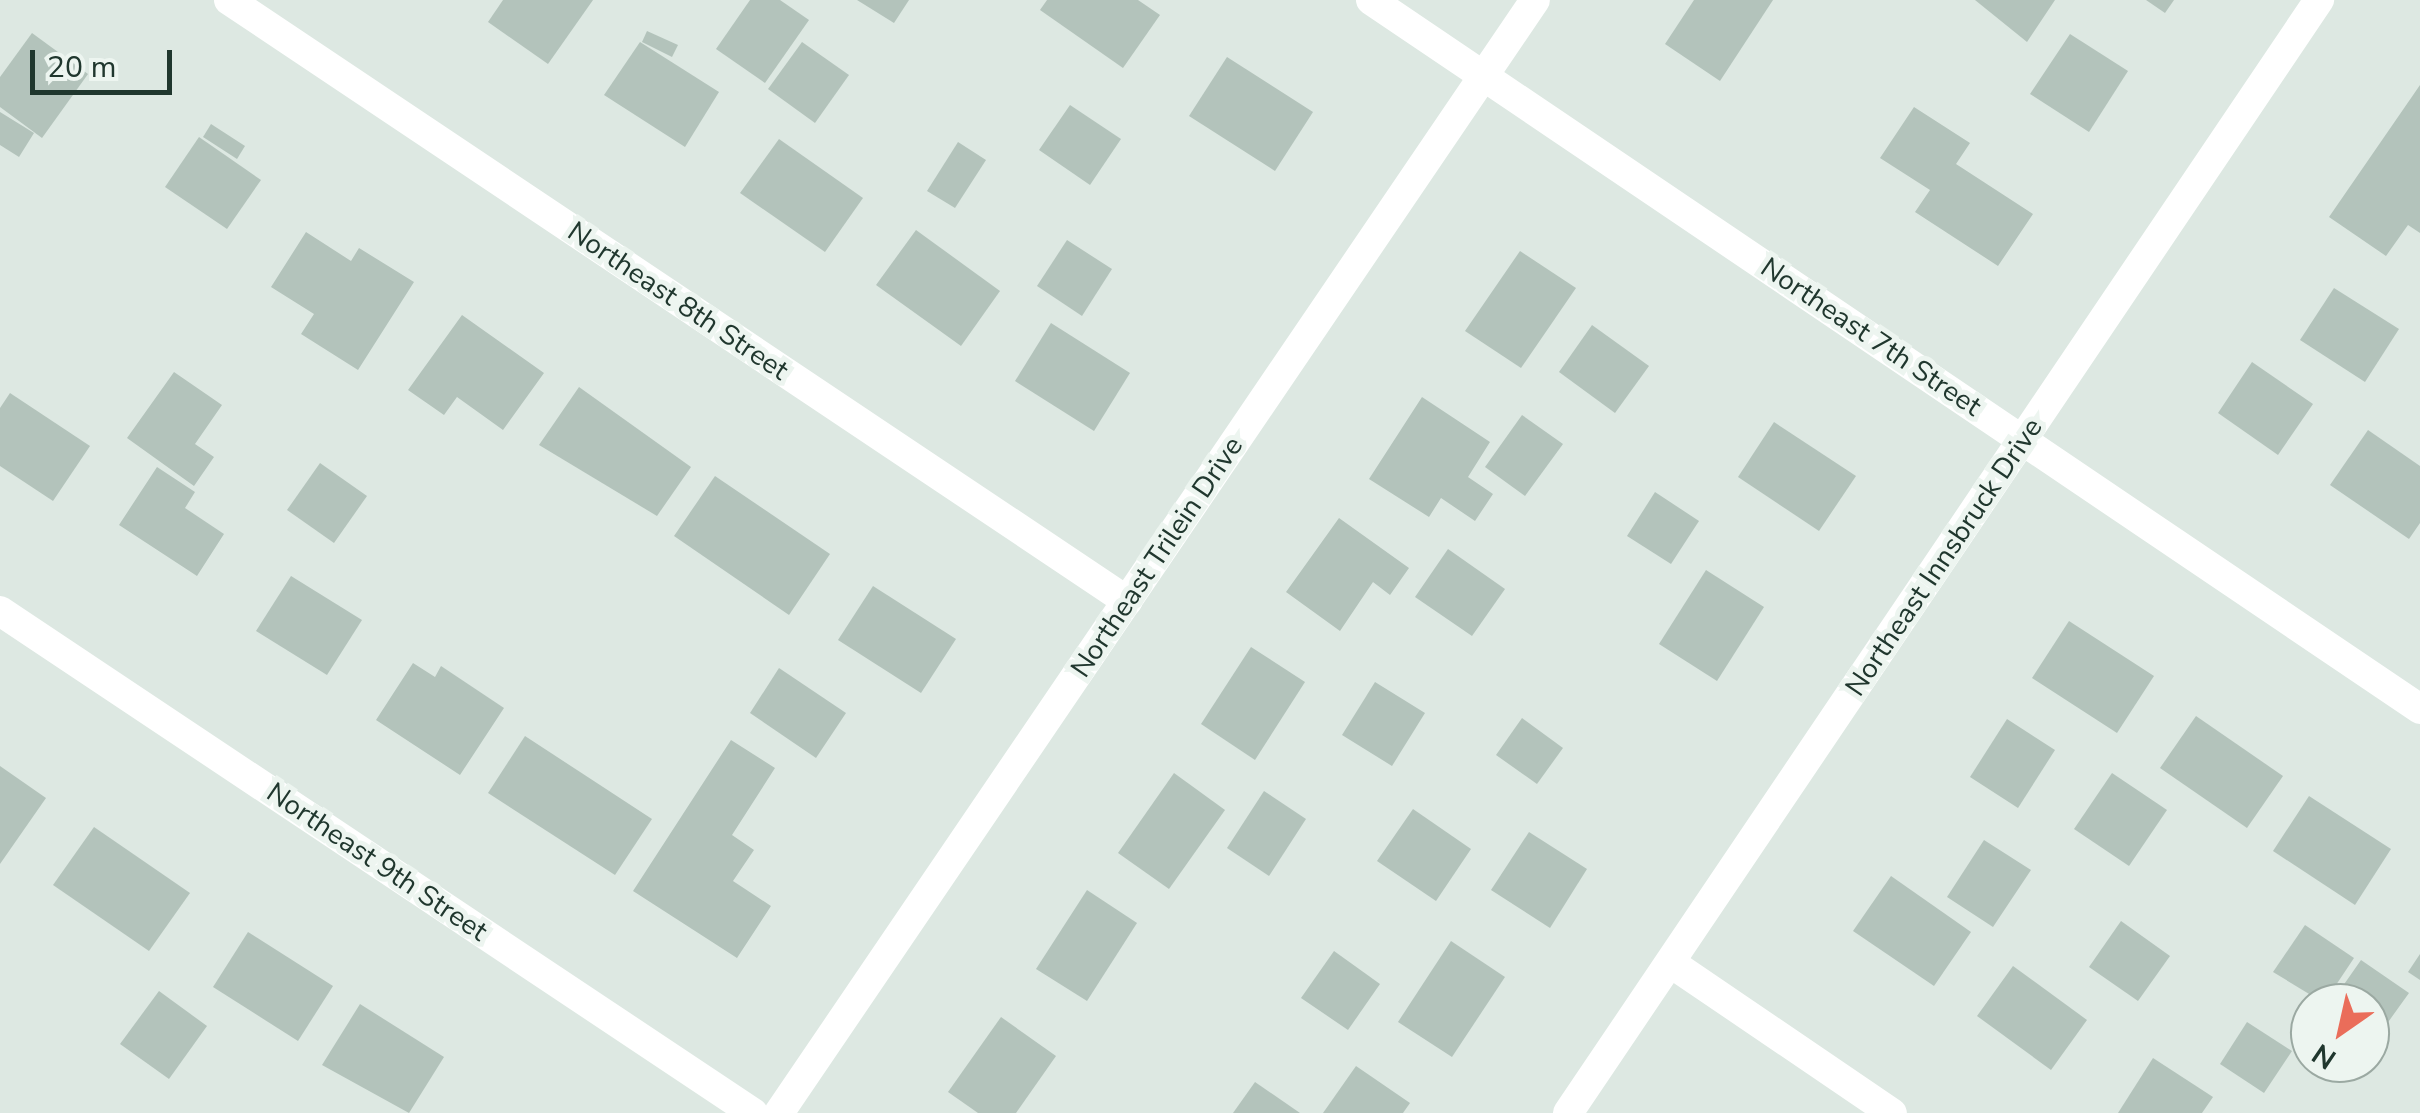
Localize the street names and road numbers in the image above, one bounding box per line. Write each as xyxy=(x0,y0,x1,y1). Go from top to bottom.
street label: Northeast 8th Street xyxy=(561,215,795,387)
street label: Northeast 7th Street xyxy=(1754,251,1988,423)
street label: Northeast Innsbruck Drive xyxy=(1838,412,2050,702)
street label: Northeast Trilein Drive xyxy=(1064,430,1250,684)
street label: Northeast 9th Street xyxy=(260,776,494,948)

